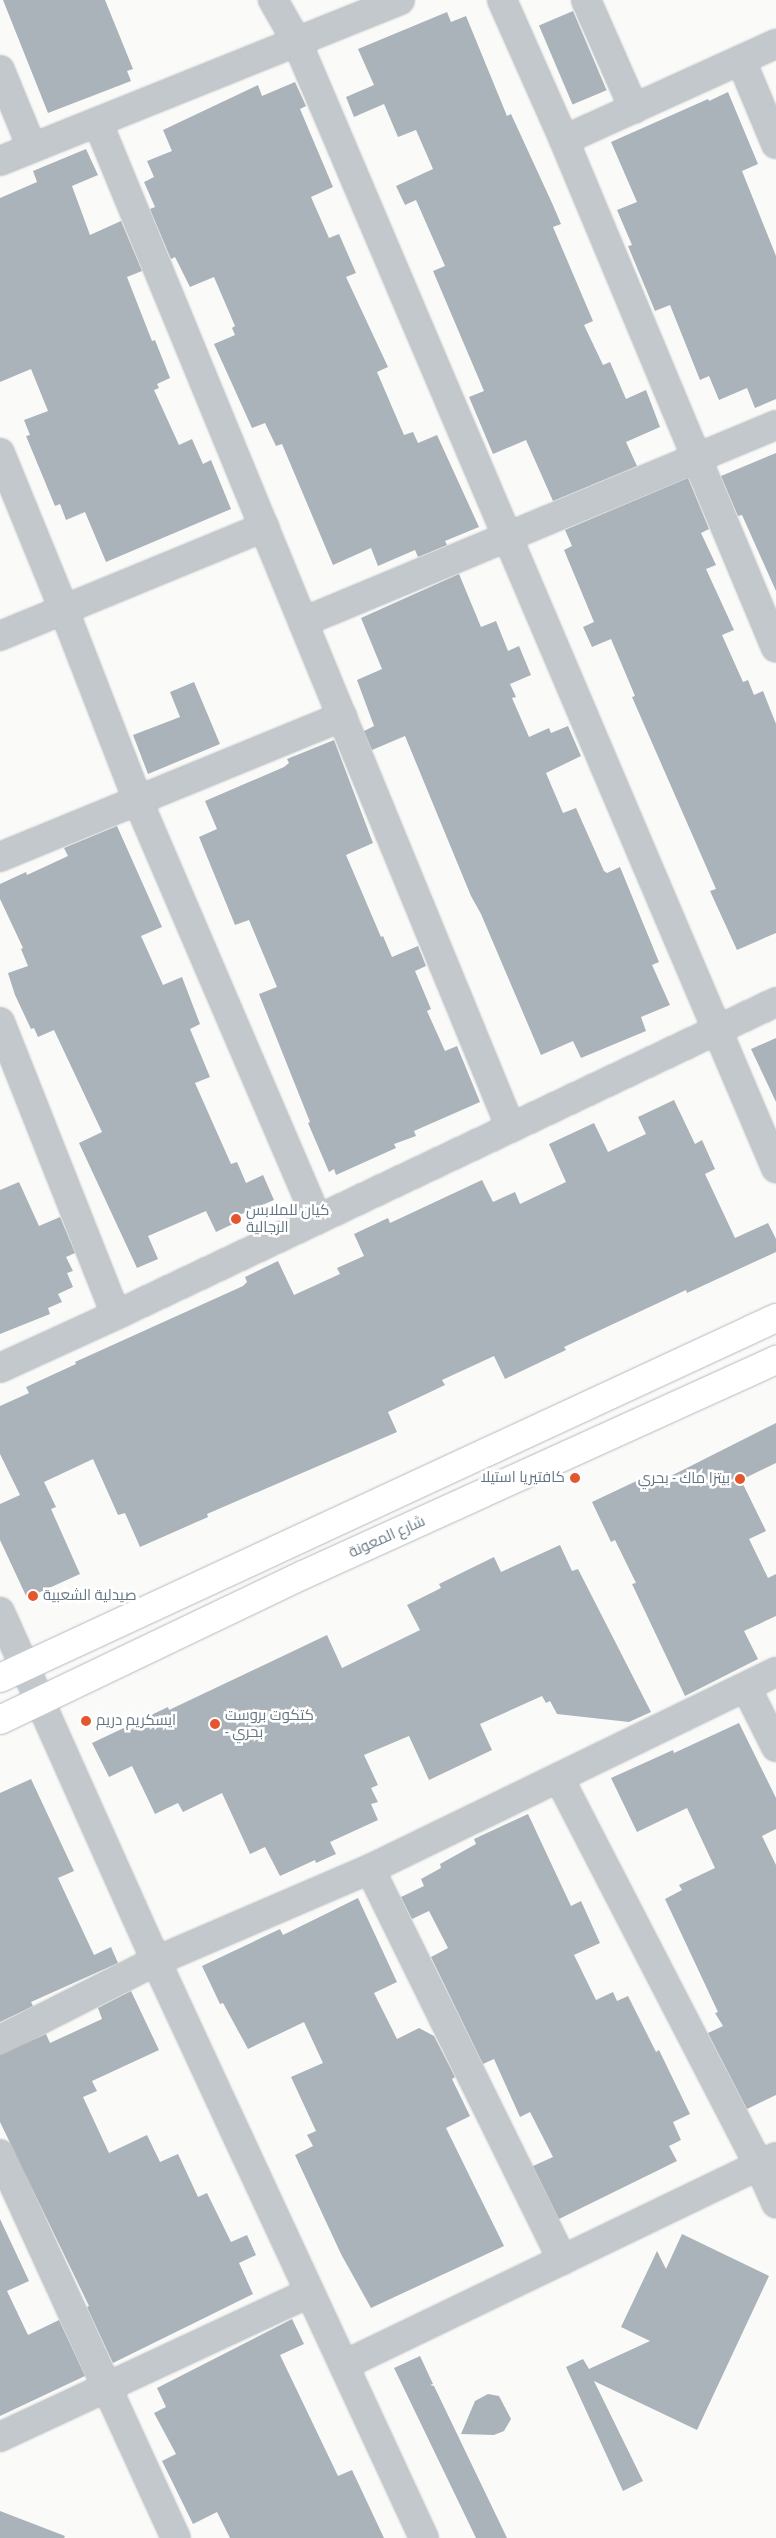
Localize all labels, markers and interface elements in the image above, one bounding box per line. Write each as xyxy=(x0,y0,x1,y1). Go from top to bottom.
place label: كيان للملابس الرجالية xyxy=(246,1201,329,1236)
marker: كيان للملابس الرجالية xyxy=(230,1213,242,1225)
place label: كافتيريا استيلا xyxy=(480,1469,565,1487)
place label: بيتزا ماك - بحري xyxy=(638,1470,730,1488)
marker: كافتيريا استيلا xyxy=(569,1472,581,1484)
marker: بيتزا ماك - بحري xyxy=(734,1473,746,1485)
street label: شارع المعونة xyxy=(346,1512,428,1562)
place label: صيدلية الشعبية xyxy=(43,1587,136,1605)
marker: صيدلية الشعبية xyxy=(27,1590,39,1602)
place label: كتكوت بروست - بحري xyxy=(225,1706,314,1741)
place label: ايسكريم دريم xyxy=(96,1712,176,1730)
marker: ايسكريم دريم xyxy=(80,1715,92,1727)
marker: كتكوت بروست - بحري xyxy=(209,1718,221,1730)

